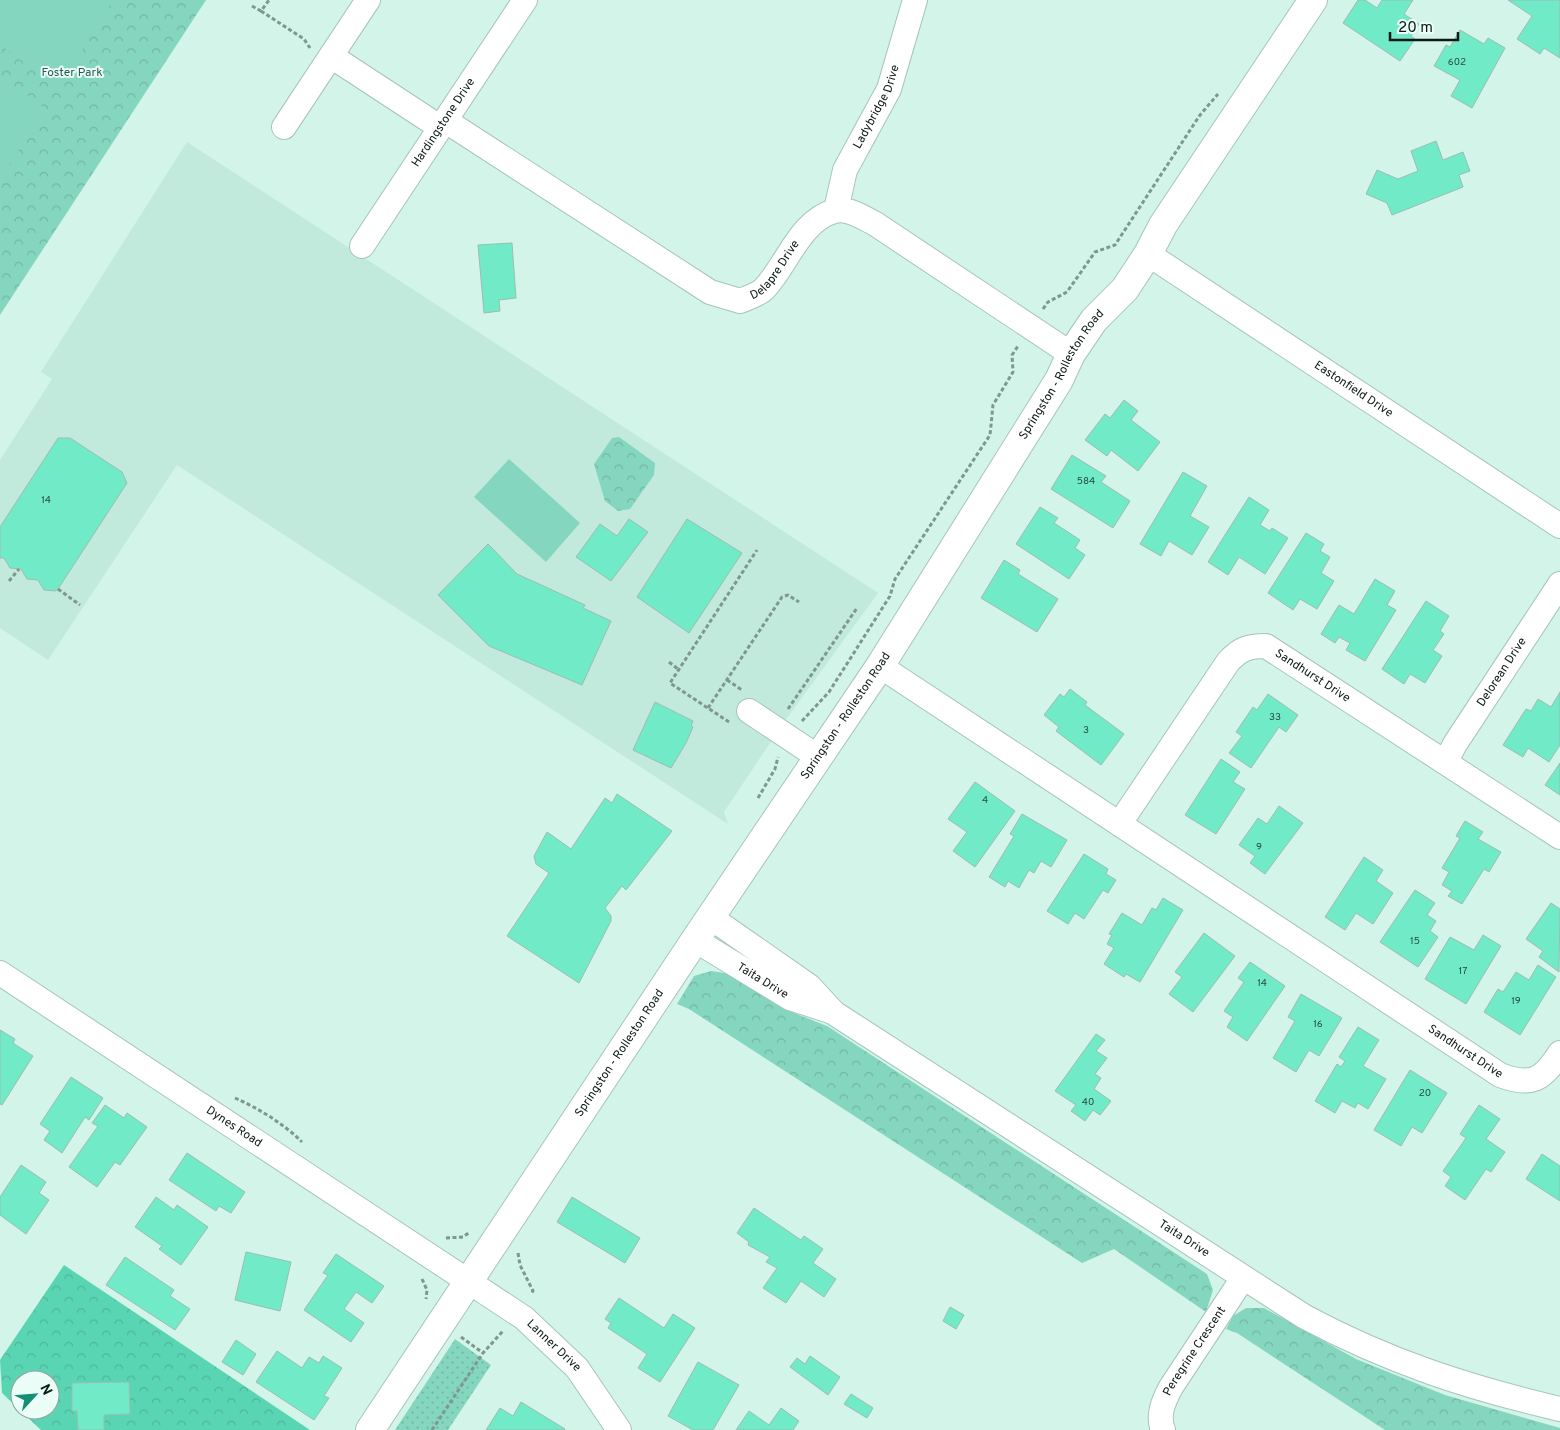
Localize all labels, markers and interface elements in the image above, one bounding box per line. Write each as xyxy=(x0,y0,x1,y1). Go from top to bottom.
scale bar xyxy=(1390,10,1458,42)
text: 20 m xyxy=(1398,19,1433,38)
house number: 602 xyxy=(1448,56,1466,69)
street label: Ladybridge Drive xyxy=(850,63,904,152)
park label: Foster Park xyxy=(41,65,103,81)
street label: Hardingstone Drive xyxy=(408,75,479,170)
street label: Delapre Drive xyxy=(747,237,803,304)
street label: Springston - Rolleston Road xyxy=(1016,306,1108,443)
street label: Eastonfield Drive xyxy=(1311,358,1396,421)
house number: 584 xyxy=(1077,475,1095,488)
house number: 14 xyxy=(41,494,51,507)
street label: Delorean Drive xyxy=(1474,635,1531,710)
street label: Sandhurst Drive xyxy=(1272,646,1353,706)
street label: Springston - Rolleston Road xyxy=(797,649,894,783)
house number: 33 xyxy=(1269,711,1281,724)
house number: 3 xyxy=(1083,724,1089,737)
house number: 4 xyxy=(982,794,988,807)
house number: 9 xyxy=(1256,841,1262,854)
house number: 15 xyxy=(1410,935,1420,948)
street label: Taita Drive xyxy=(734,959,791,1003)
house number: 17 xyxy=(1459,965,1467,978)
house number: 14 xyxy=(1257,977,1267,990)
street label: Springston - Rolleston Road xyxy=(572,986,668,1120)
house number: 19 xyxy=(1511,995,1521,1008)
house number: 16 xyxy=(1313,1018,1323,1031)
street label: Sandhurst Drive xyxy=(1424,1021,1506,1083)
house number: 20 xyxy=(1419,1087,1431,1100)
house number: 40 xyxy=(1082,1096,1094,1109)
street label: Dynes Road xyxy=(203,1103,265,1151)
street label: Taita Drive xyxy=(1155,1217,1213,1261)
street label: Peregrine Crescent xyxy=(1160,1304,1230,1399)
street label: Lanner Drive xyxy=(523,1316,584,1376)
north arrow xyxy=(10,1370,60,1420)
text: N xyxy=(35,1382,55,1398)

